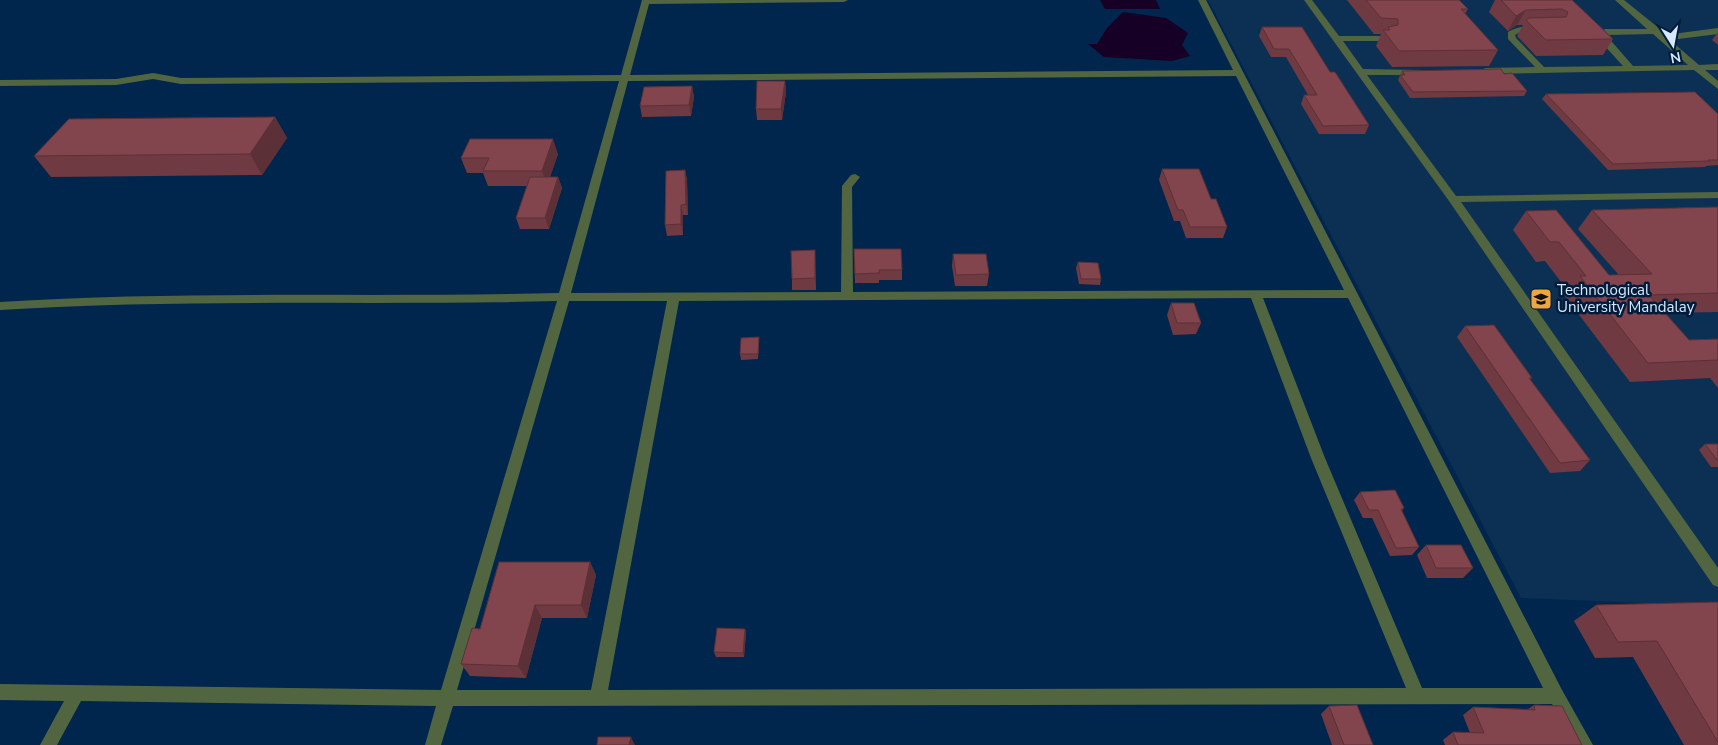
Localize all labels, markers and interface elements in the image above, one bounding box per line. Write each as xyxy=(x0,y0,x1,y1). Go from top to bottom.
north arrow xyxy=(1648,20,1698,70)
text: N xyxy=(1668,47,1682,68)
place label: Technological University Mandalay xyxy=(1557,280,1695,317)
school or university icon: Technological University Mandalay xyxy=(1529,287,1553,311)

